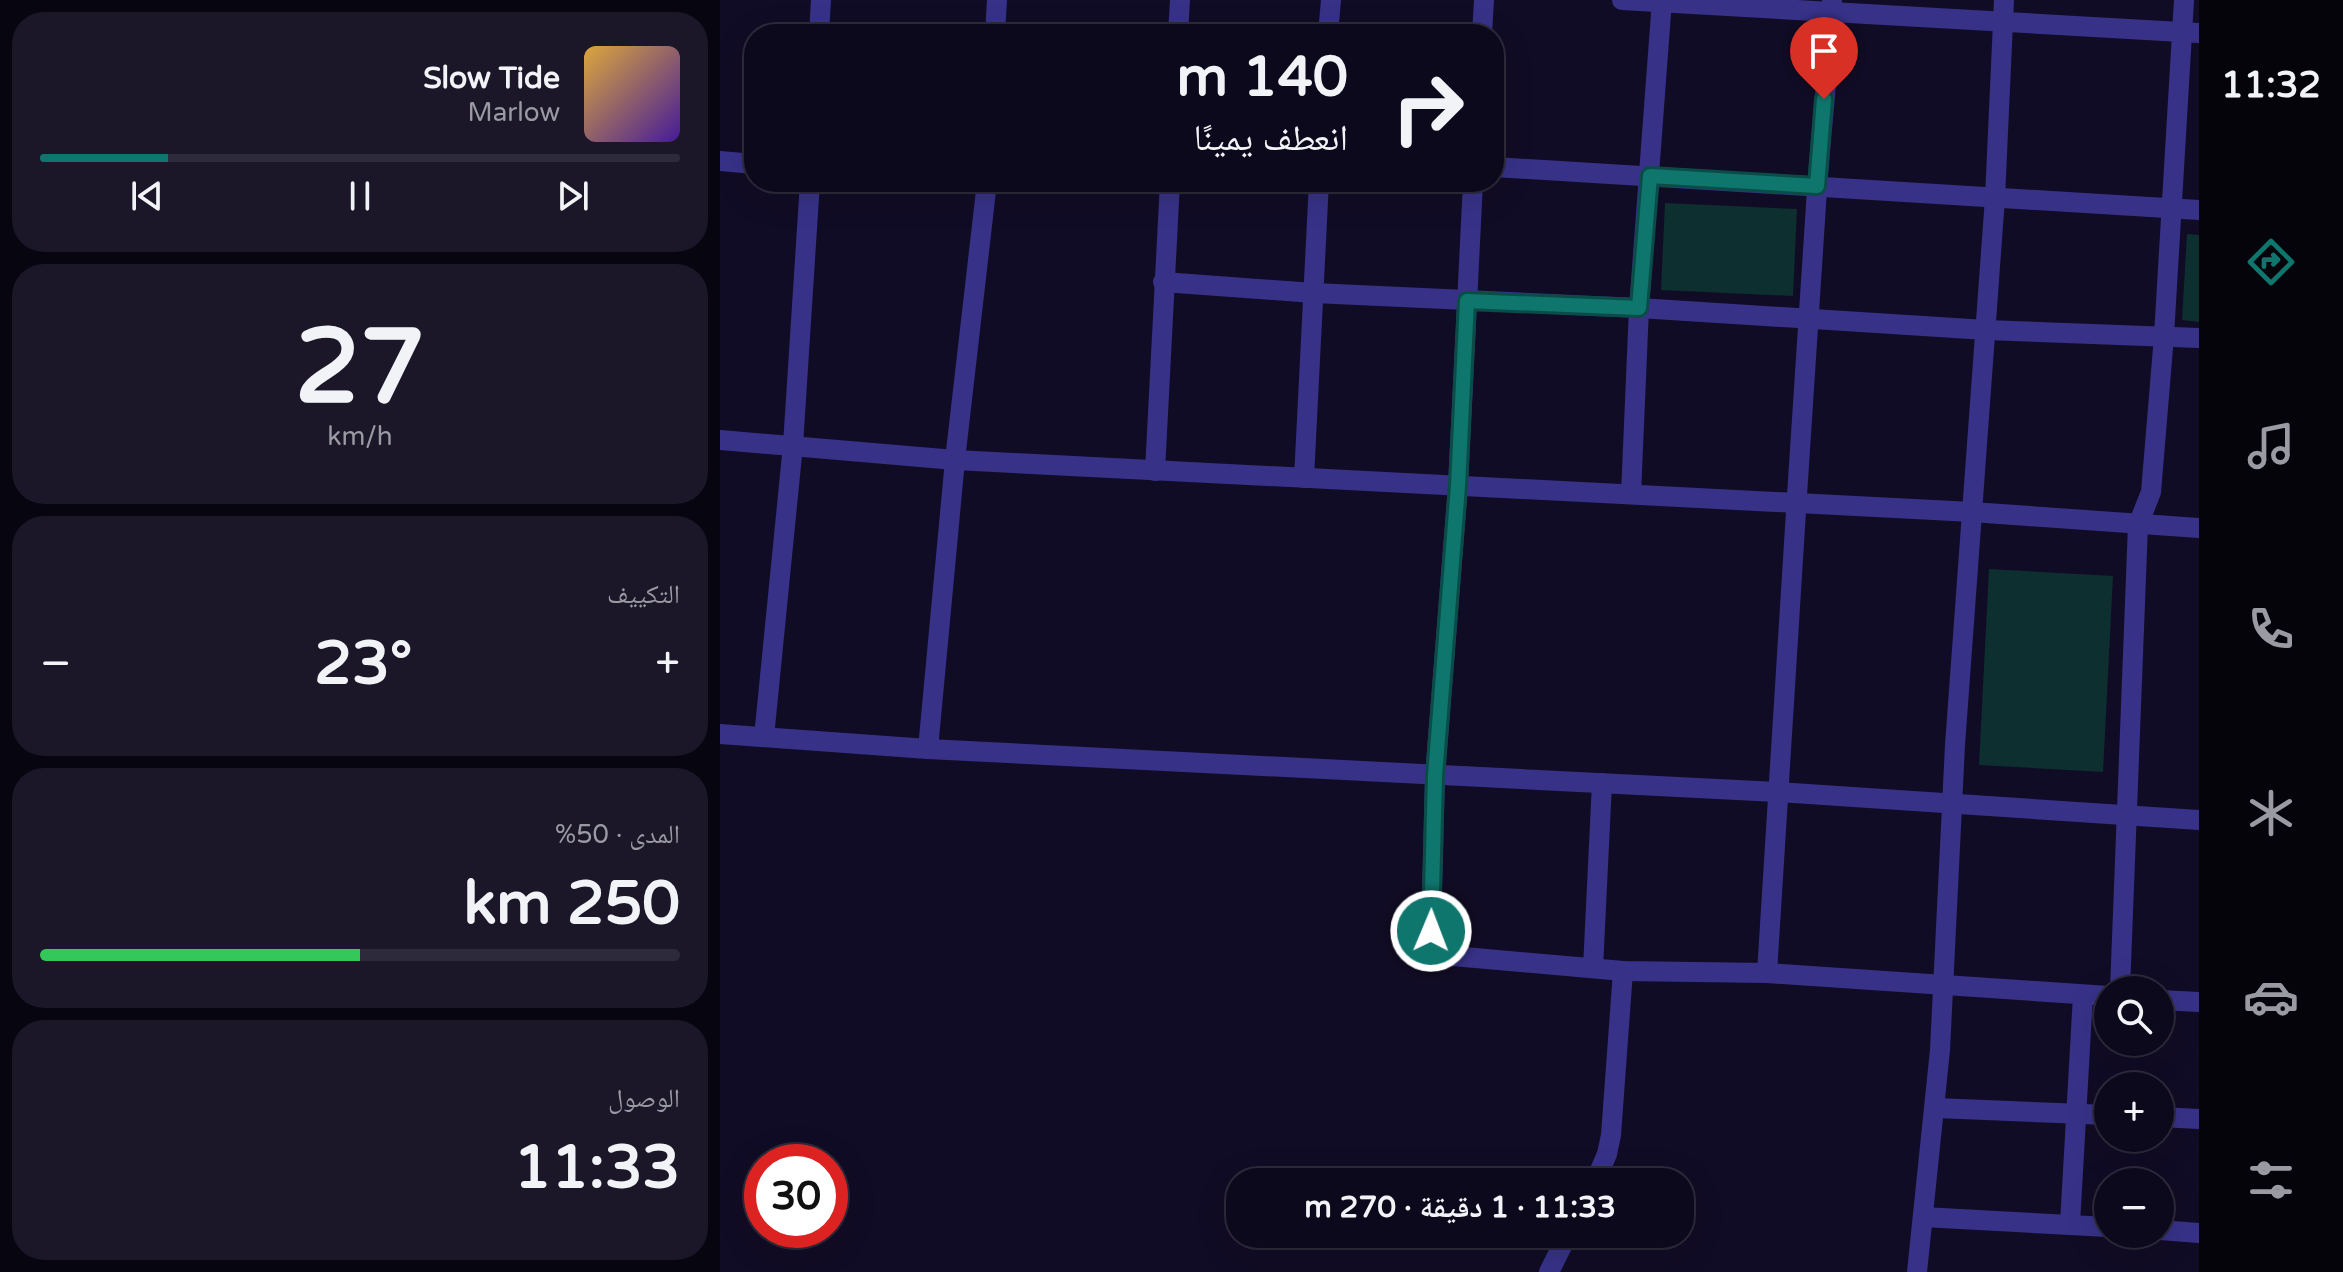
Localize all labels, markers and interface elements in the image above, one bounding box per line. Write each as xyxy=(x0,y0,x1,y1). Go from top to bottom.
pin xyxy=(1790,17,1858,99)
icon: arrive xyxy=(1802,29,1846,73)
text: 140 m xyxy=(1177,44,1348,111)
icon: right xyxy=(1376,56,1480,160)
text: Slow Tide xyxy=(423,60,560,97)
text: 11:32 xyxy=(2221,64,2321,107)
text: Marlow xyxy=(468,97,560,128)
text: انعطف يمينًا xyxy=(1193,117,1348,160)
icon: previous xyxy=(125,174,169,218)
icon: pause xyxy=(338,174,382,218)
icon: next xyxy=(551,174,595,218)
icon: directions xyxy=(2243,234,2299,290)
text: 27 xyxy=(295,306,425,431)
icon: music xyxy=(2243,418,2299,474)
text: km/h xyxy=(327,421,393,452)
text: التكييف xyxy=(607,579,680,610)
icon: phone xyxy=(2243,601,2299,657)
text: 23° xyxy=(314,628,412,700)
text: − xyxy=(40,638,71,691)
text: + xyxy=(655,638,680,691)
icon: climate xyxy=(2243,785,2299,841)
text: المدى · 50% xyxy=(555,819,680,850)
text: 250 km xyxy=(464,868,680,940)
position arrow xyxy=(1389,889,1473,973)
icon: car xyxy=(2243,969,2299,1025)
map controls xyxy=(2094,976,2174,1248)
button: search xyxy=(2094,976,2174,1056)
button: + xyxy=(2094,1072,2174,1152)
text: الوصول xyxy=(608,1083,680,1114)
text: 11:33 xyxy=(514,1132,680,1204)
speed limit sign: 30 xyxy=(744,1144,848,1248)
icon: filters xyxy=(2243,1152,2299,1208)
button: − xyxy=(2094,1168,2174,1248)
text: 11:33 · 1 دقيقة · 270 m xyxy=(1304,1189,1616,1226)

